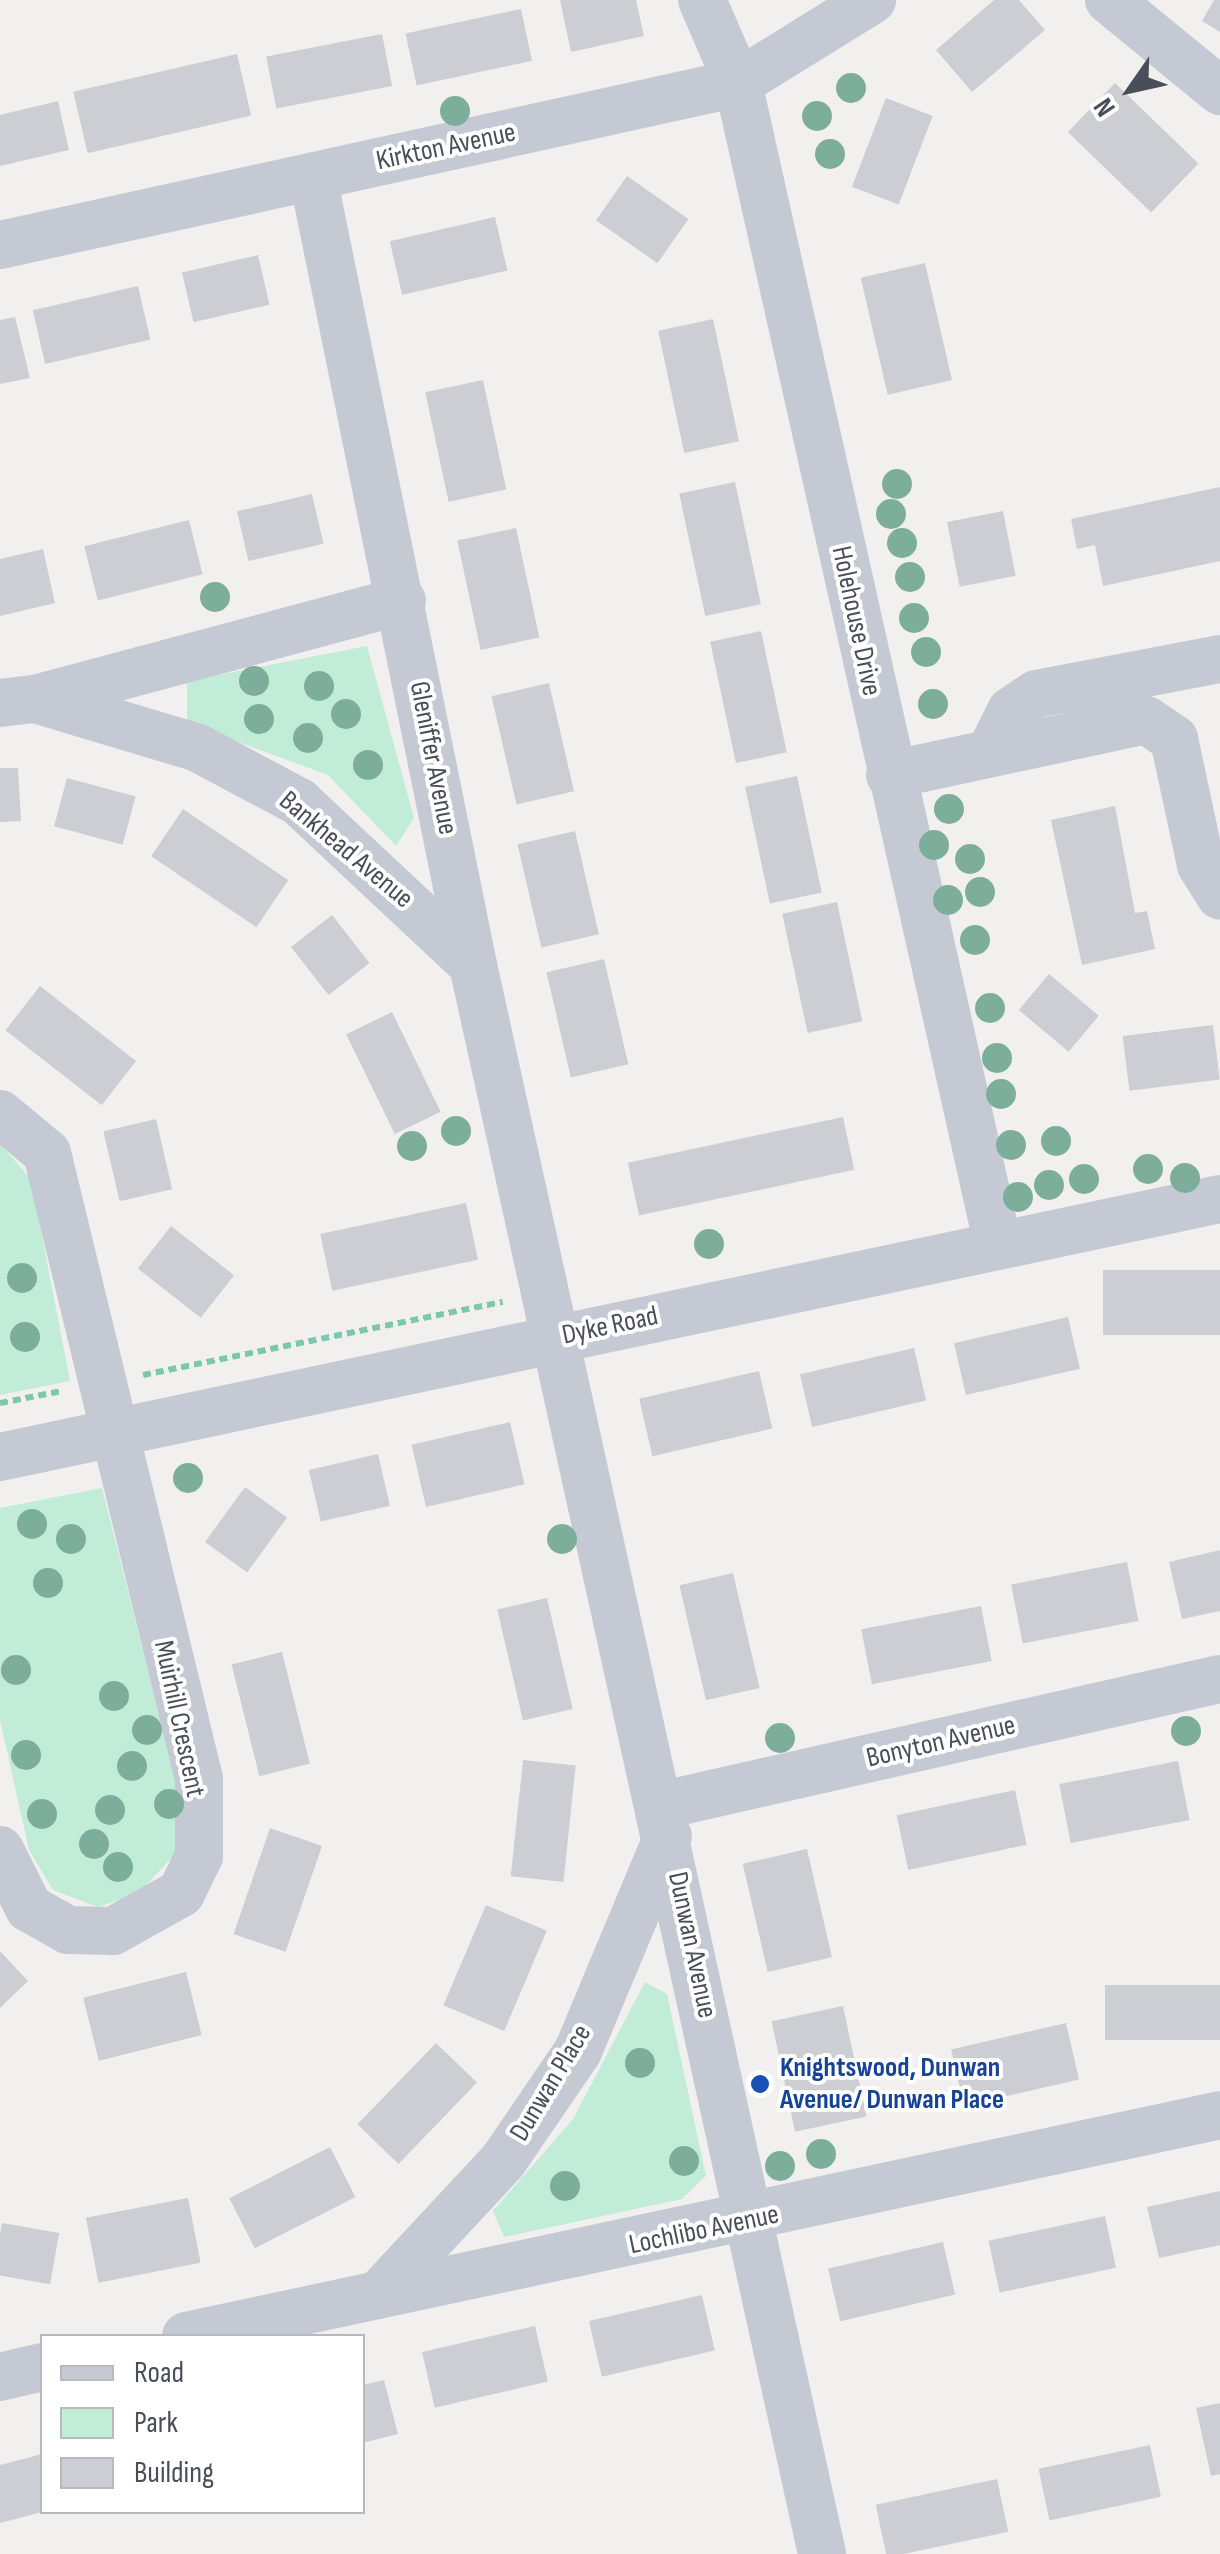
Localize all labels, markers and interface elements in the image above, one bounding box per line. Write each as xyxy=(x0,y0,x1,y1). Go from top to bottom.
north arrow xyxy=(1080,40,1180,140)
text: N xyxy=(1087,92,1123,122)
street label: Kirkton Avenue xyxy=(373,116,519,178)
street label: Holehouse Drive xyxy=(824,543,888,699)
street label: Gleniffer Avenue xyxy=(402,679,464,837)
street label: Bankhead Avenue xyxy=(272,784,420,916)
street label: Dyke Road xyxy=(559,1299,661,1353)
street label: Muirhill Crescent xyxy=(146,1638,212,1800)
street label: Bonyton Avenue xyxy=(863,1709,1019,1775)
street label: Dunwan Avenue xyxy=(660,1869,724,2021)
street label: Dunwan Place xyxy=(503,2019,599,2147)
place label: Knightswood, Dunwan Avenue/ Dunwan Place xyxy=(780,2051,1004,2117)
marker: Knightswood, Dunwan Avenue/ Dunwan Place xyxy=(749,2073,771,2095)
street label: Lochlibo Avenue xyxy=(626,2198,782,2262)
legend xyxy=(40,2334,365,2514)
text: Road xyxy=(134,2355,184,2391)
text: Park xyxy=(134,2405,178,2441)
text: Building xyxy=(134,2455,214,2491)

